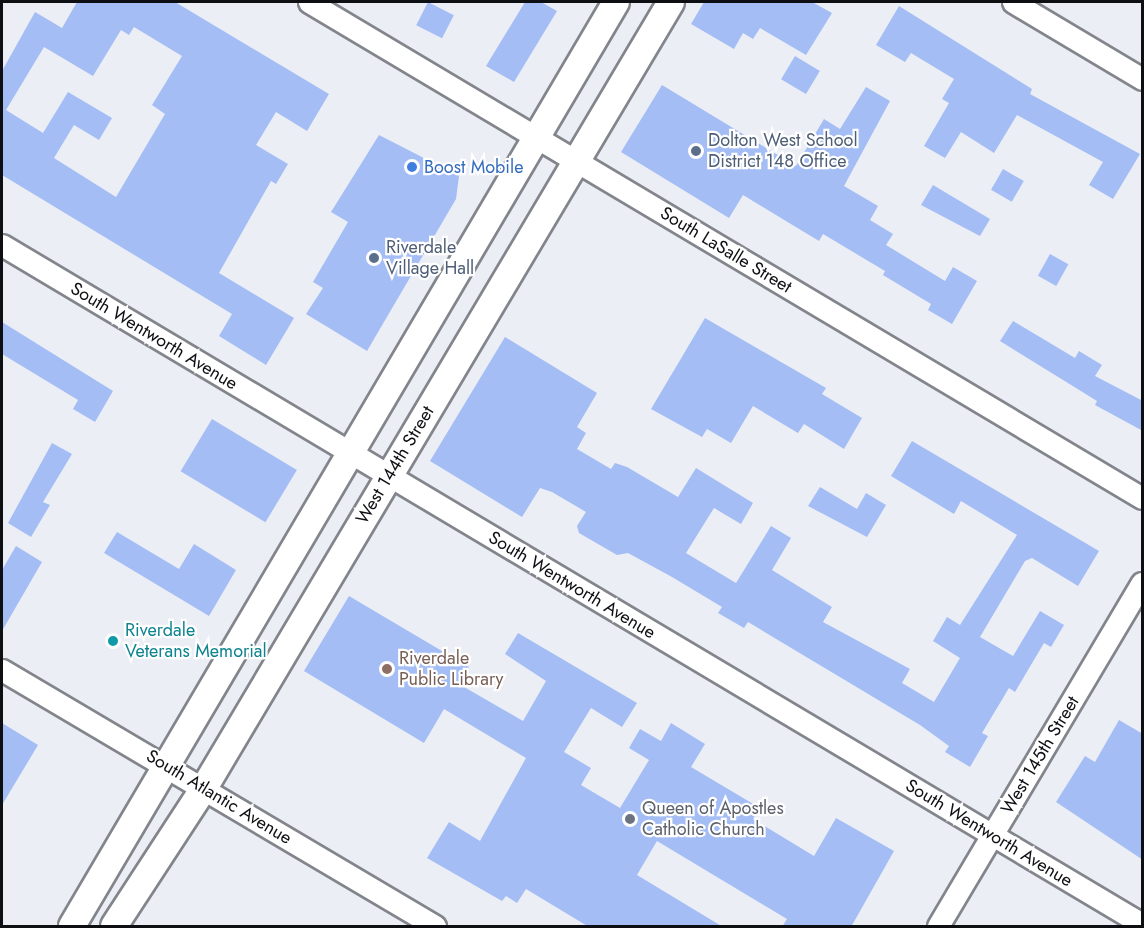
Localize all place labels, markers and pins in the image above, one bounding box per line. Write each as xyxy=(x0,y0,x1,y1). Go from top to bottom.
place label: Dolton West School District 148 Office xyxy=(708,130,858,172)
marker: Dolton West School District 148 Office xyxy=(689,144,703,158)
place label: Boost Mobile xyxy=(424,156,523,178)
marker: Boost Mobile xyxy=(405,160,419,174)
place label: Riverdale Village Hall xyxy=(386,237,474,280)
marker: Riverdale Village Hall xyxy=(367,251,381,265)
place label: Riverdale Veterans Memorial xyxy=(125,620,267,662)
marker: Riverdale Veterans Memorial xyxy=(106,634,120,648)
place label: Riverdale Public Library xyxy=(399,648,504,690)
marker: Riverdale Public Library xyxy=(380,662,394,676)
place label: Queen of Apostles Catholic Church xyxy=(642,798,784,840)
marker: Queen of Apostles Catholic Church xyxy=(623,812,637,826)

